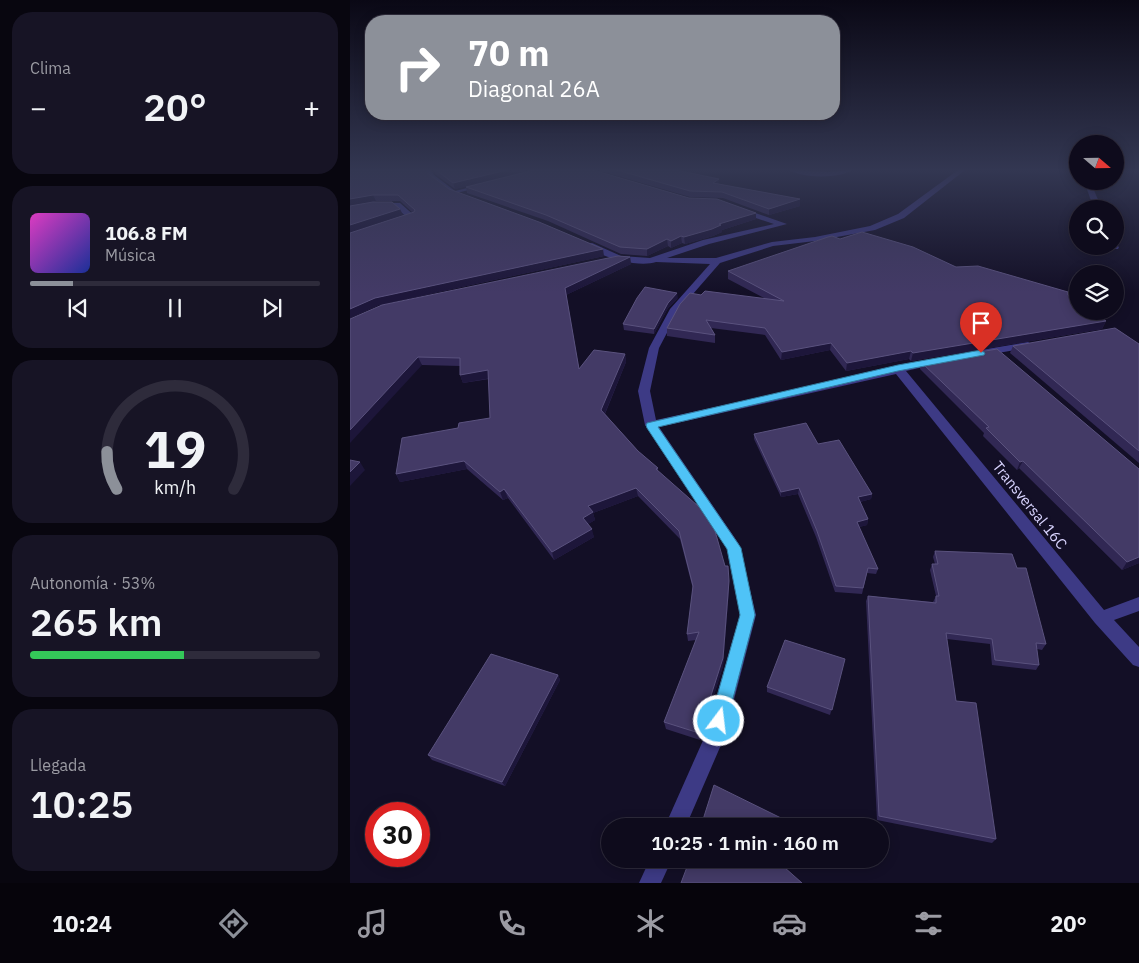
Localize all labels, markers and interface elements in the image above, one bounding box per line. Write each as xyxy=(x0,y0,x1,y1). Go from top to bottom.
text: 70 m xyxy=(468,30,550,76)
icon: right xyxy=(385,35,450,100)
text: Clima xyxy=(30,58,71,78)
text: Diagonal 26A xyxy=(468,74,600,103)
text: 20° xyxy=(143,82,207,131)
text: − xyxy=(30,89,47,126)
text: + xyxy=(303,89,320,126)
north arrow xyxy=(1069,135,1124,190)
map controls xyxy=(1069,135,1124,320)
button: search xyxy=(1069,200,1124,255)
text: 106.8 FM xyxy=(105,221,188,245)
text: Música xyxy=(105,245,155,265)
button: layers xyxy=(1069,265,1124,320)
icon: previous xyxy=(64,294,92,322)
icon: pause xyxy=(161,294,189,322)
icon: next xyxy=(258,294,286,322)
pin xyxy=(960,302,1002,353)
icon: arrive xyxy=(967,309,995,337)
text: 19 xyxy=(144,415,206,482)
street label: Transversal 16C xyxy=(989,457,1071,553)
text: km/h xyxy=(154,476,196,499)
text: Autonomía · 53% xyxy=(30,573,155,593)
text: 265 km xyxy=(30,597,162,646)
position arrow xyxy=(692,694,744,746)
text: Llegada xyxy=(30,755,86,775)
text: 10:25 xyxy=(30,779,133,828)
speed limit sign: 30 xyxy=(365,802,430,867)
text: 10:25 · 1 min · 160 m xyxy=(651,831,839,855)
icon: directions xyxy=(216,906,251,941)
icon: music xyxy=(355,906,390,941)
icon: phone xyxy=(494,906,529,941)
icon: climate xyxy=(633,906,668,941)
icon: car xyxy=(772,906,807,941)
icon: filters xyxy=(911,906,946,941)
text: 10:24 xyxy=(52,909,112,938)
text: 20° xyxy=(1050,909,1087,938)

